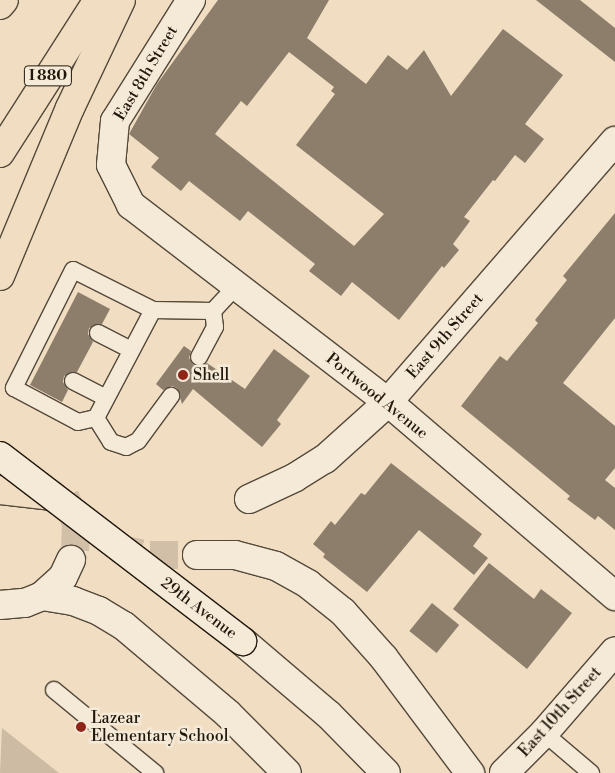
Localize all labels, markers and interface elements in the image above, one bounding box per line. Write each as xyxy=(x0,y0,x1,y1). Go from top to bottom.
street label: East 8th Street xyxy=(110,22,182,124)
road number: I 880 xyxy=(23,64,73,88)
street label: East 9th Street xyxy=(403,289,487,383)
street label: Portwood Avenue xyxy=(322,349,432,443)
place label: Shell xyxy=(193,365,229,385)
marker: Shell xyxy=(177,369,189,381)
street label: 29th Avenue xyxy=(157,573,241,643)
street label: East 10th Street xyxy=(515,663,605,761)
place label: Lazear Elementary School xyxy=(91,708,228,746)
marker: Lazear Elementary School xyxy=(75,721,87,733)

